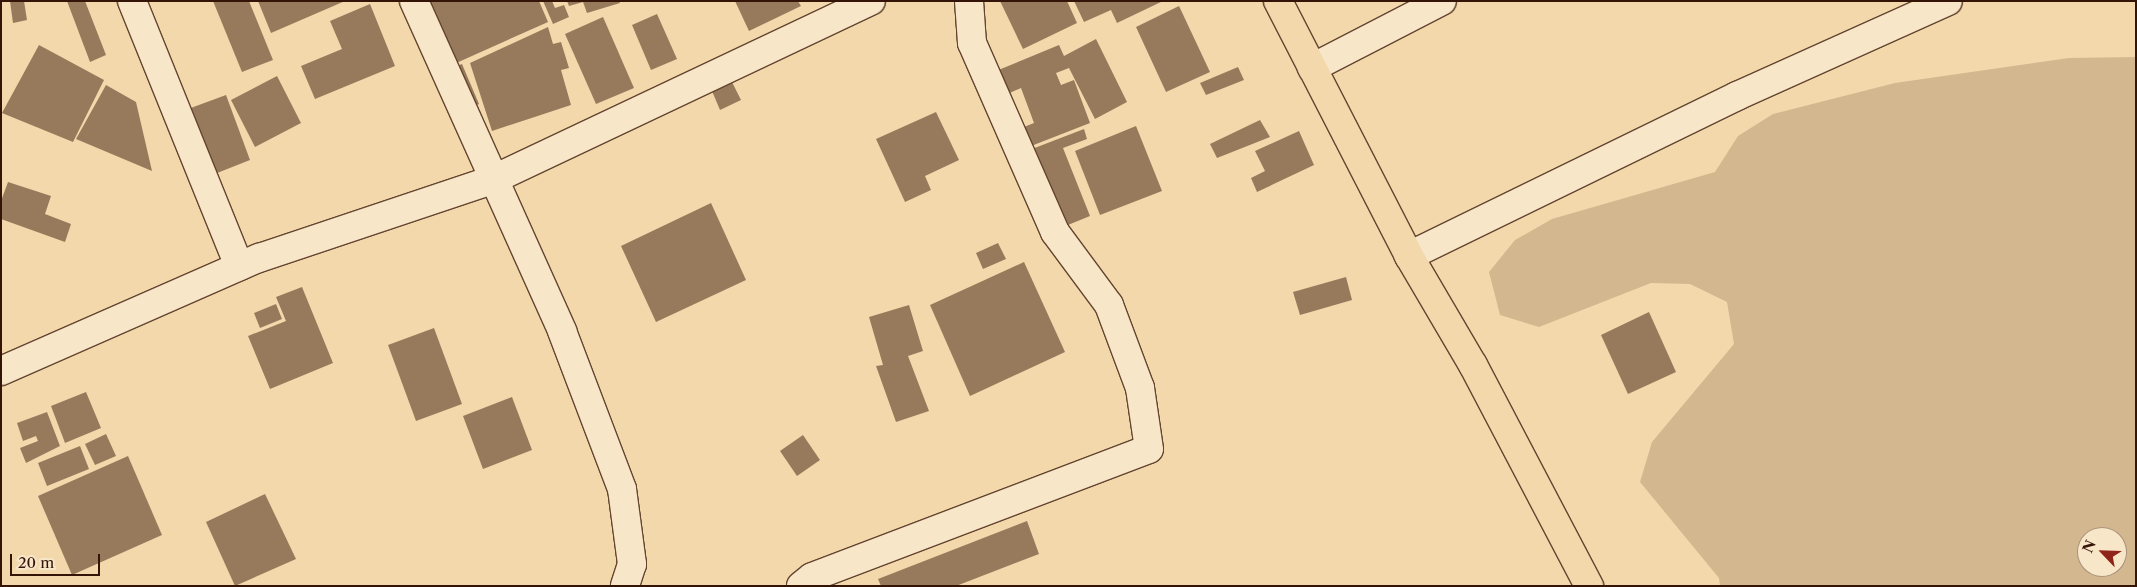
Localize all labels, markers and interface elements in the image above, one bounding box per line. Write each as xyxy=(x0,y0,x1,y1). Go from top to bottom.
north arrow xyxy=(2077,527,2127,577)
text: N xyxy=(2079,537,2100,556)
scale bar xyxy=(12,544,102,576)
text: 20 m xyxy=(18,553,54,572)

